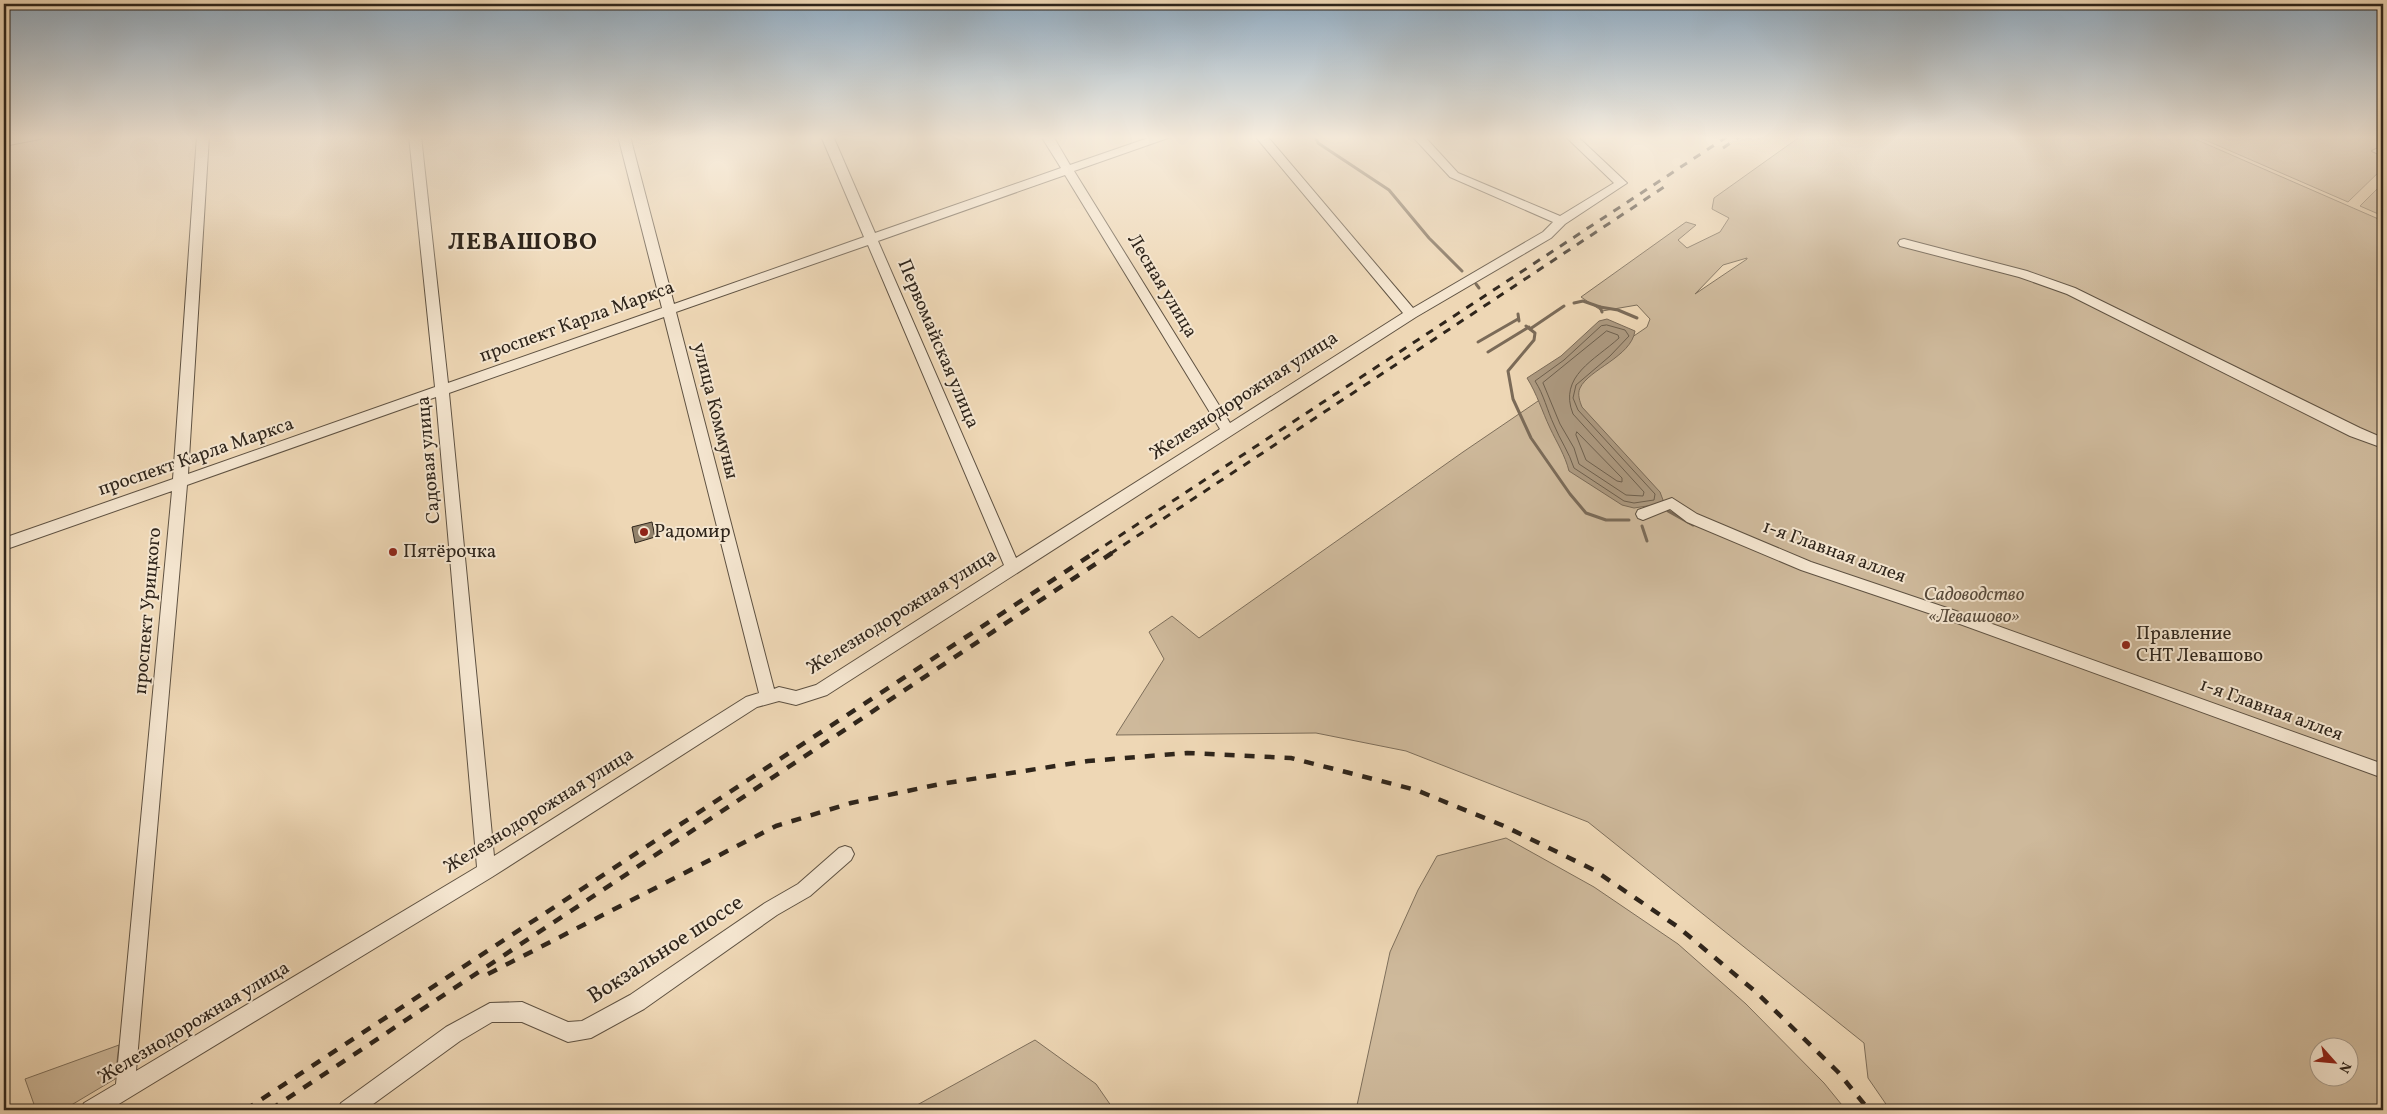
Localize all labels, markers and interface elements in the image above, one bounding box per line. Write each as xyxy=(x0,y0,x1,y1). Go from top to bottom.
district label: ЛЕВАШОВО xyxy=(448,226,598,260)
street label: Лесная улица xyxy=(1121,229,1203,343)
street label: Первомайская улица xyxy=(891,255,985,433)
street label: проспект Карла Маркса xyxy=(476,275,678,369)
street label: Железнодорожная улица xyxy=(1145,325,1343,467)
street label: улица Коммуны xyxy=(686,340,744,482)
street label: Садовая улица xyxy=(410,395,448,525)
street label: проспект Карла Маркса xyxy=(95,411,297,503)
street label: 1-я Главная аллея xyxy=(1759,514,1909,590)
place label: Радомир xyxy=(654,519,731,545)
street label: проспект Урицкого xyxy=(128,526,168,696)
marker: Радомир xyxy=(638,526,650,538)
place label: Пятёрочка xyxy=(403,539,496,565)
street label: Железнодорожная улица xyxy=(802,543,1002,681)
marker: Пятёрочка xyxy=(387,546,399,558)
park label: Садоводство «Левашово» xyxy=(1924,582,2025,630)
place label: Правление СНТ Левашово xyxy=(2136,621,2263,669)
marker: Правление СНТ Левашово xyxy=(2120,639,2132,651)
street label: 1-я Главная аллея xyxy=(2196,672,2346,748)
street label: Железнодорожная улица xyxy=(439,742,639,880)
street label: Вокзальное шоссе xyxy=(582,888,750,1012)
street label: Железнодорожная улица xyxy=(93,955,295,1091)
north arrow xyxy=(2310,1036,2360,1086)
text: N xyxy=(2333,1058,2355,1076)

